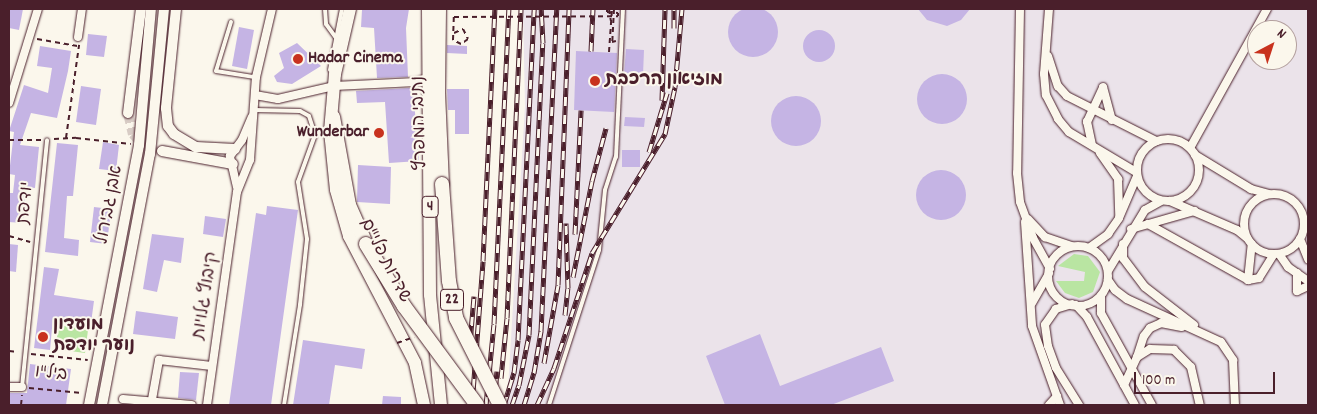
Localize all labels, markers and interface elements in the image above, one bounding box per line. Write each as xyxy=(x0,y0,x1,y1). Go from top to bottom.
north arrow xyxy=(1247,20,1297,70)
text: N xyxy=(1272,24,1290,44)
place label: Hadar Cinema xyxy=(308,48,403,70)
marker: Hadar Cinema xyxy=(292,53,304,65)
place label: מוזיאון הרכבת xyxy=(605,70,723,92)
marker: מוזיאון הרכבת xyxy=(589,75,601,87)
street label: נתיבי המפרץ xyxy=(409,76,433,170)
place label: Wunderbar xyxy=(297,122,369,144)
marker: Wunderbar xyxy=(373,127,385,139)
street label: אבן גבירול xyxy=(93,164,129,246)
street label: יודפת xyxy=(14,181,40,225)
road number: 4 xyxy=(421,193,439,220)
street label: שדרות פלי"ם xyxy=(354,215,414,307)
street label: קיבוץ גלויות xyxy=(189,251,225,341)
road number: 22 xyxy=(440,286,464,314)
place label: מועדון נוער יודפת xyxy=(53,316,135,358)
marker: מועדון נוער יודפת xyxy=(37,331,49,343)
scale bar xyxy=(1137,362,1278,394)
street label: ביל"ו xyxy=(34,363,68,387)
text: 100 m xyxy=(1142,370,1175,392)

